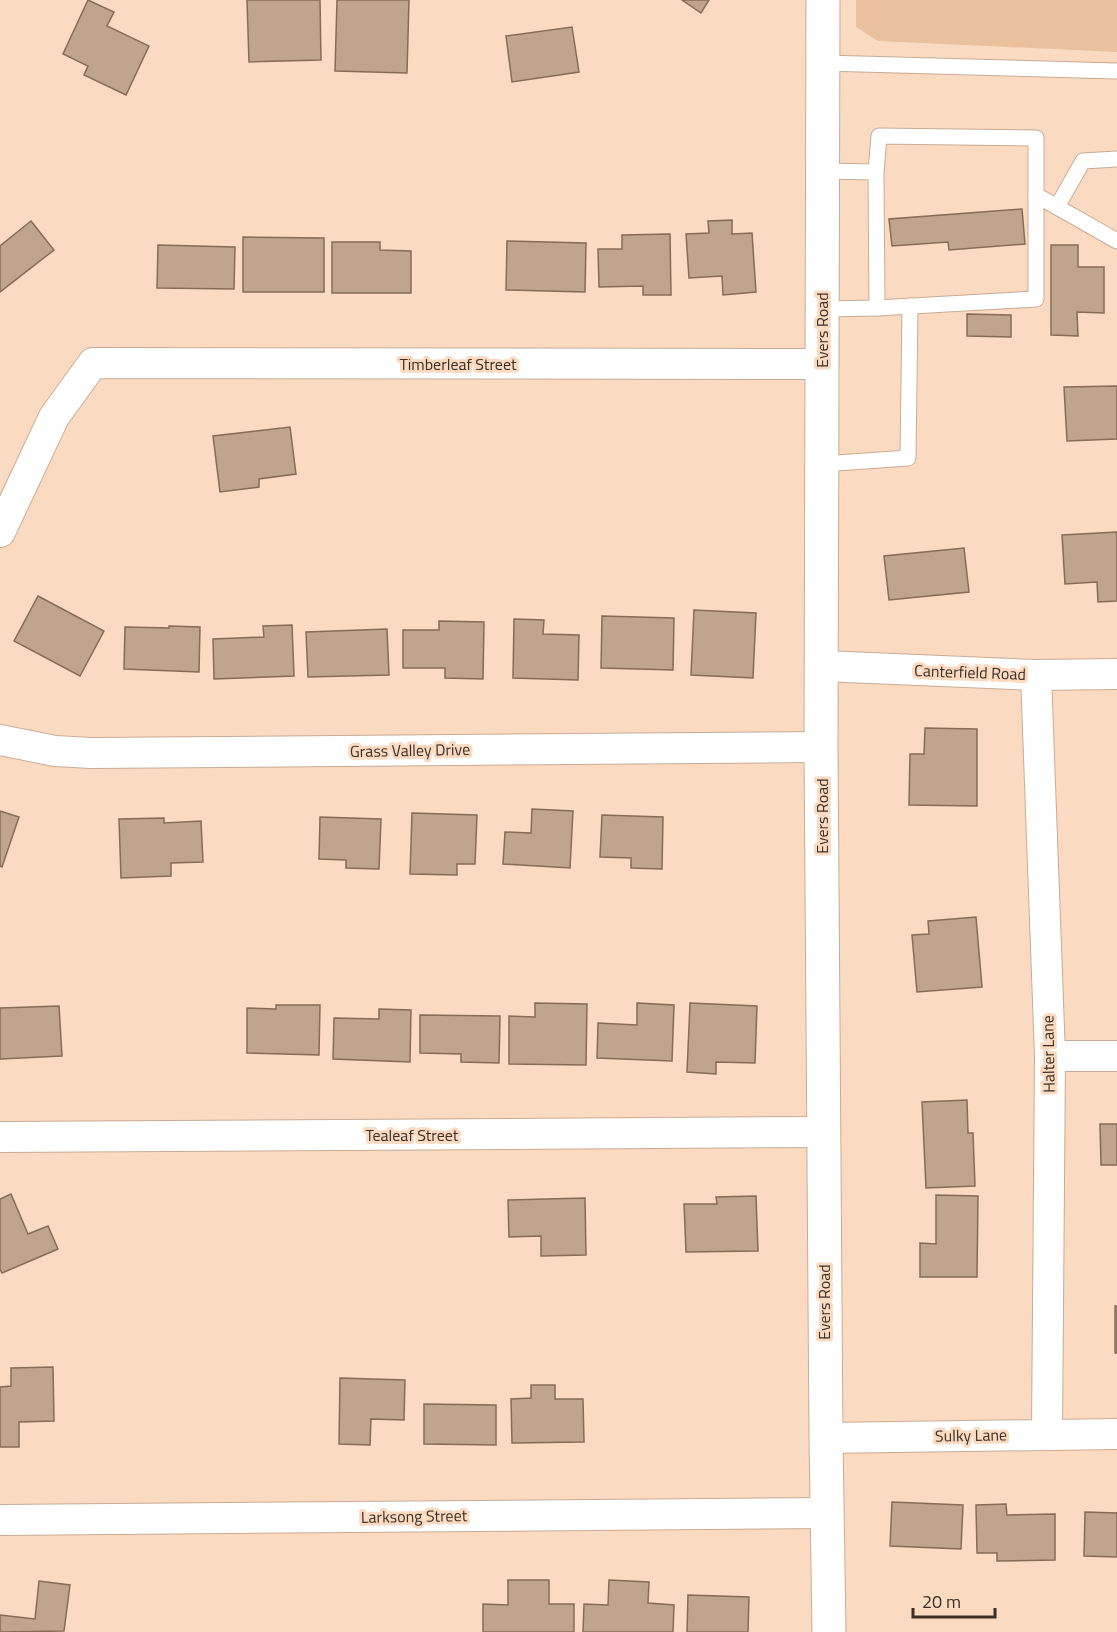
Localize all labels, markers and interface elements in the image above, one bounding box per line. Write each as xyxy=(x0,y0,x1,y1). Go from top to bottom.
street label: Evers Road xyxy=(810,292,834,368)
street label: Timberleaf Street xyxy=(399,352,517,376)
street label: Canterfield Road xyxy=(914,658,1026,686)
street label: Grass Valley Drive xyxy=(350,737,470,763)
street label: Evers Road xyxy=(810,778,834,854)
street label: Halter Lane xyxy=(1035,1015,1061,1093)
street label: Tealeaf Street xyxy=(366,1123,459,1147)
street label: Evers Road xyxy=(812,1264,836,1340)
street label: Sulky Lane xyxy=(935,1422,1007,1448)
street label: Larksong Street xyxy=(361,1503,468,1529)
scale bar xyxy=(913,1581,996,1619)
text: 20 m xyxy=(922,1588,961,1615)

